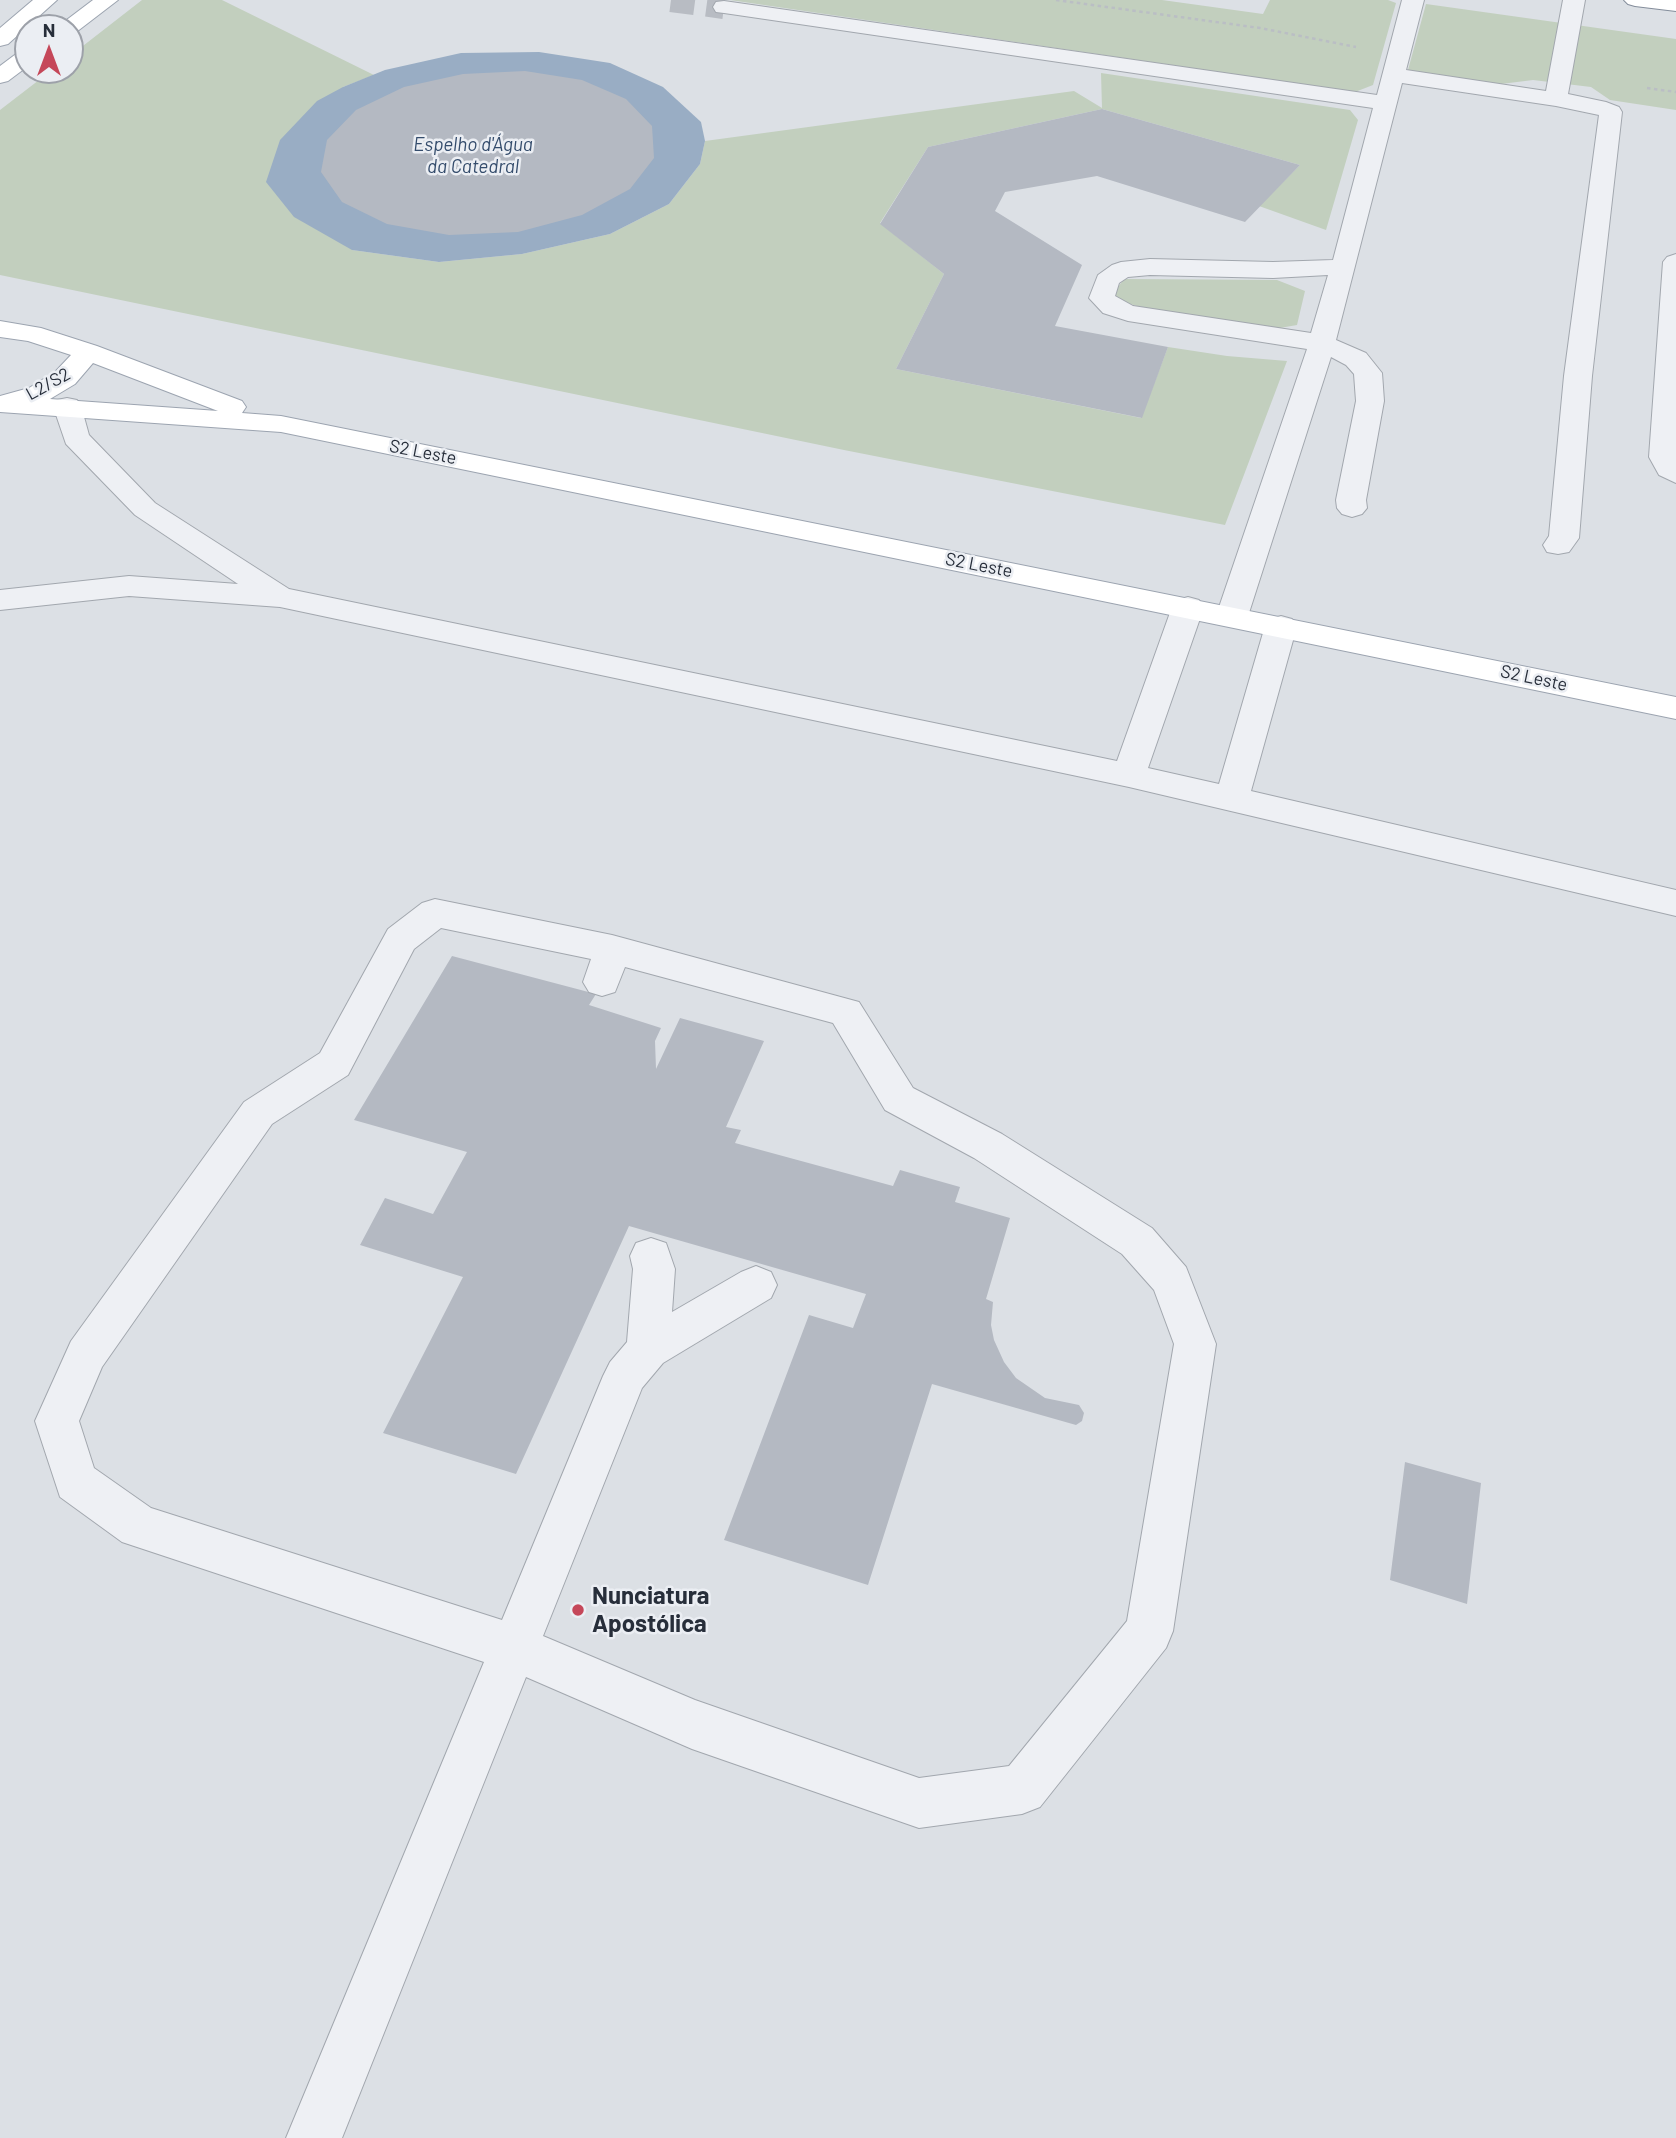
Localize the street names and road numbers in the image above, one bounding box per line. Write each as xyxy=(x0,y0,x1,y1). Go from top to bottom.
street label: L2/S2 xyxy=(22,363,74,405)
street label: S2 Leste xyxy=(388,435,458,469)
street label: S2 Leste xyxy=(944,548,1014,582)
street label: S2 Leste xyxy=(1499,660,1569,696)

